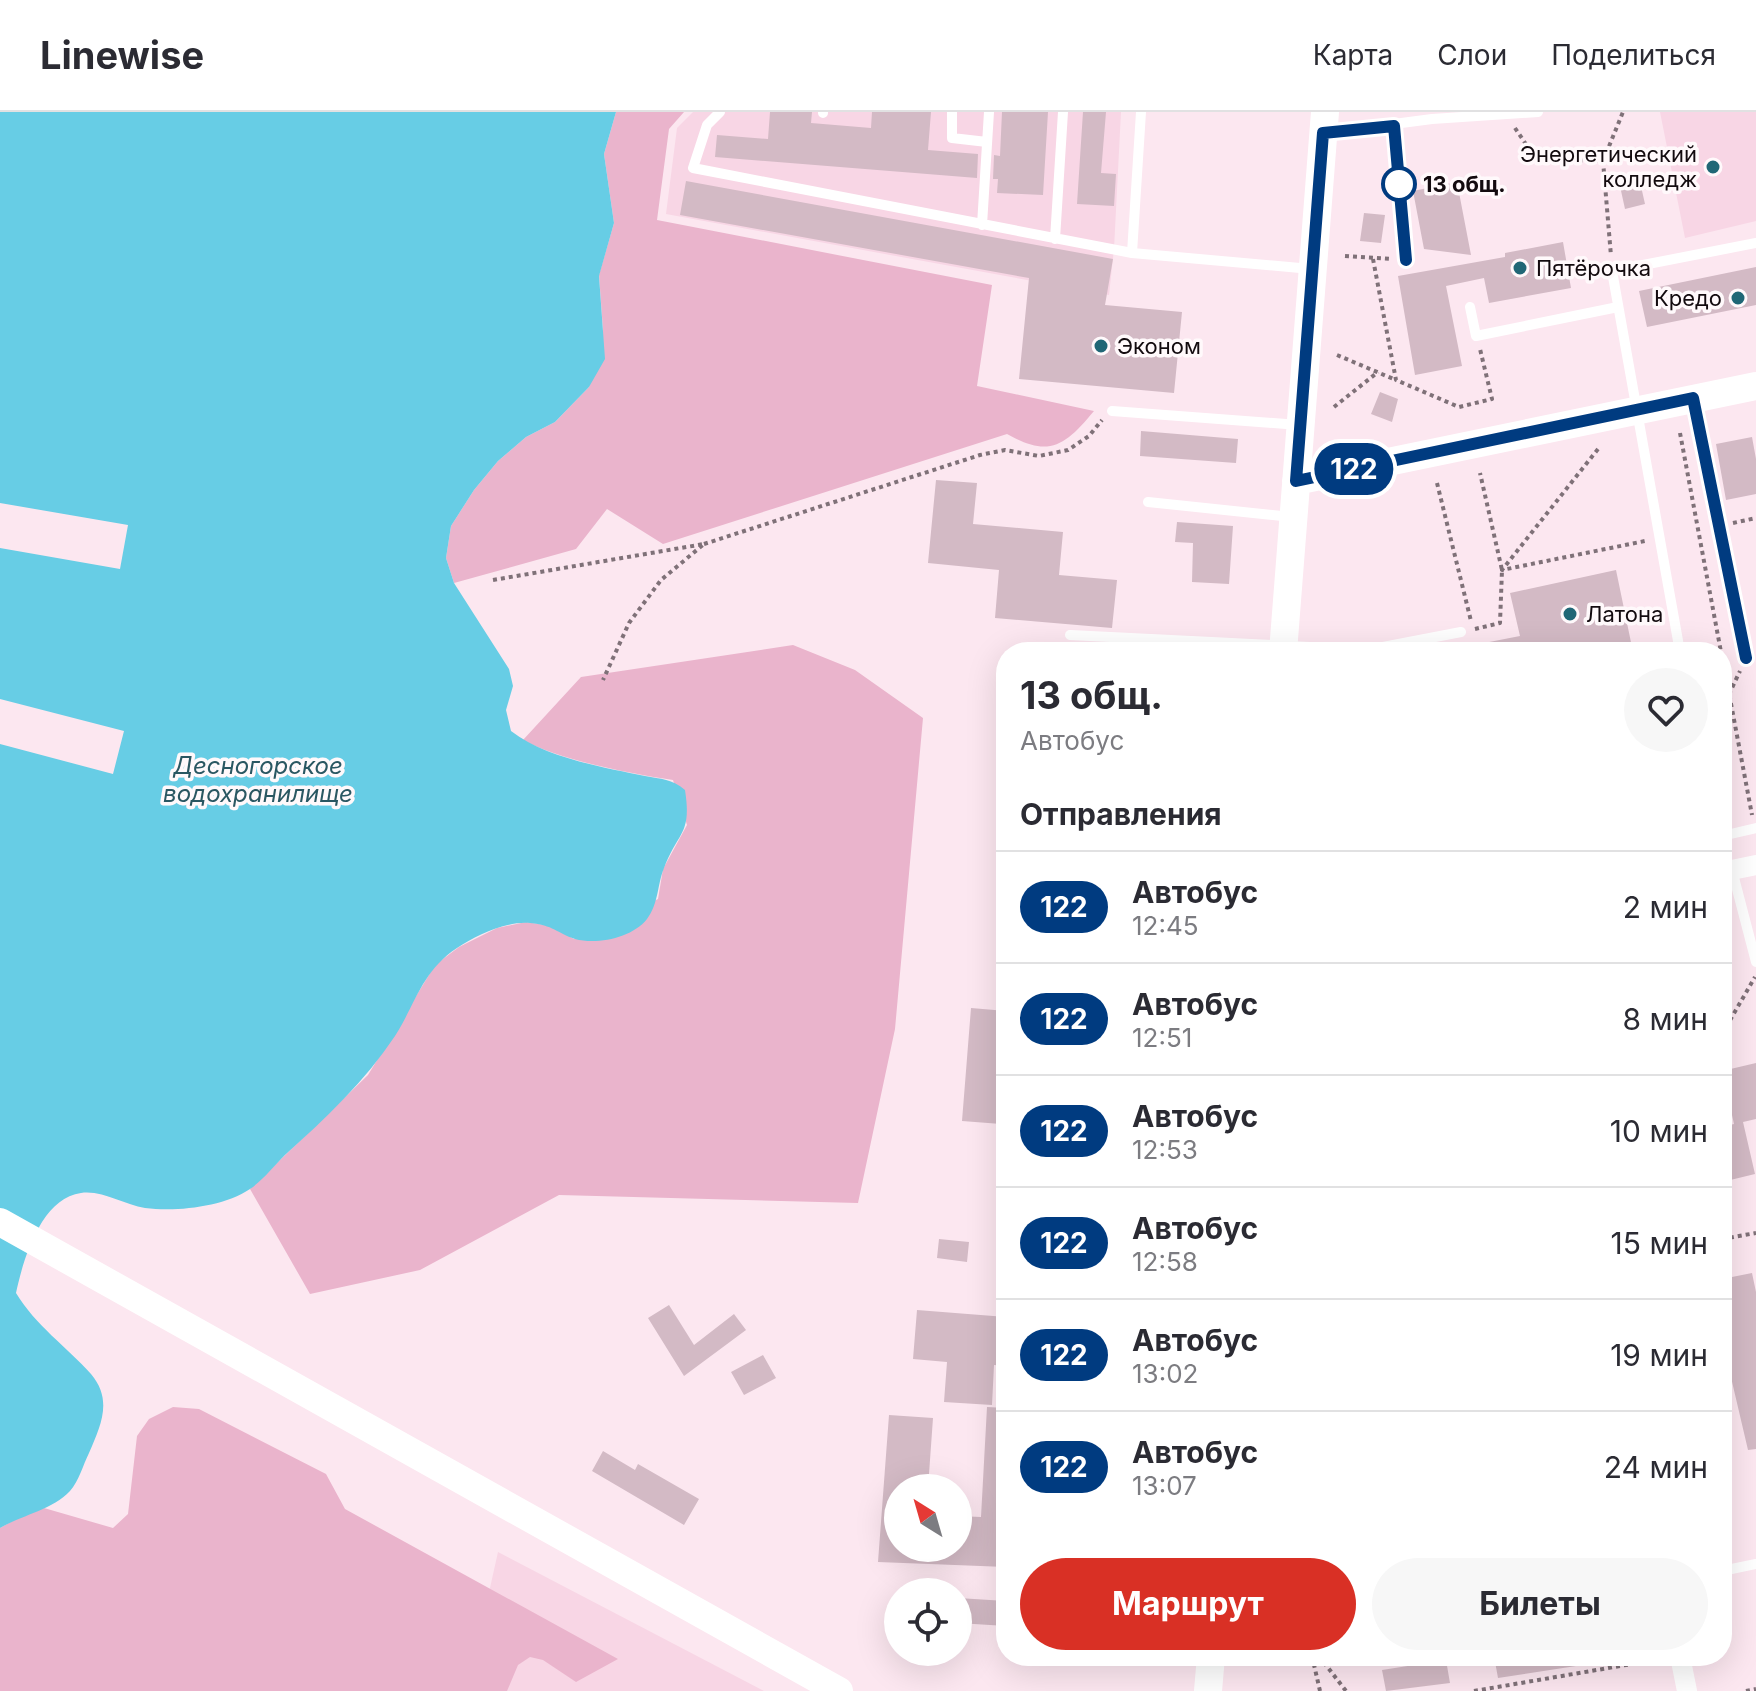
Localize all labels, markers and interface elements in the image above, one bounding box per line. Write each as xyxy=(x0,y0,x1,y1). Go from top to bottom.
text: Linewise xyxy=(40,32,204,78)
text: Карта xyxy=(1313,38,1393,72)
text: Слои xyxy=(1437,38,1507,72)
text: Поделиться xyxy=(1551,38,1716,72)
place label: Энергетический колледж xyxy=(1520,141,1697,192)
marker: Энергетический колледж xyxy=(1704,158,1722,176)
marker: 13 общ. xyxy=(1382,167,1416,201)
place label: 13 общ. xyxy=(1423,171,1506,197)
place label: Пятёрочка xyxy=(1536,255,1651,281)
marker: Пятёрочка xyxy=(1511,259,1529,277)
place label: Кредо xyxy=(1654,285,1722,311)
marker: Кредо xyxy=(1729,289,1747,307)
place label: Эконом xyxy=(1117,333,1201,359)
marker: Эконом xyxy=(1092,337,1110,355)
line badge: 122 xyxy=(1308,443,1400,495)
text: 122 xyxy=(1330,452,1378,486)
place label: Латона xyxy=(1586,601,1663,627)
marker: Латона xyxy=(1561,605,1579,623)
button: heart xyxy=(1624,668,1708,752)
text: 13 общ. xyxy=(1020,672,1163,718)
text: Автобус xyxy=(1020,725,1124,756)
water label: Десногорское водохранилище xyxy=(163,751,353,808)
text: Отправления xyxy=(1020,796,1222,832)
text: Автобус xyxy=(1132,874,1258,910)
text: 2 мин xyxy=(1623,889,1708,925)
text: 122 xyxy=(1040,890,1088,924)
text: 12:45 xyxy=(1132,910,1199,941)
text: Автобус xyxy=(1132,986,1258,1022)
text: 8 мин xyxy=(1622,1001,1708,1037)
text: 122 xyxy=(1040,1002,1088,1036)
text: 12:51 xyxy=(1132,1022,1192,1053)
text: Автобус xyxy=(1132,1098,1258,1134)
text: 10 мин xyxy=(1610,1113,1708,1149)
text: 122 xyxy=(1040,1114,1088,1148)
text: 12:53 xyxy=(1132,1134,1198,1165)
text: Автобус xyxy=(1132,1210,1258,1246)
text: 15 мин xyxy=(1611,1225,1708,1261)
text: 122 xyxy=(1040,1226,1088,1260)
text: 12:58 xyxy=(1132,1246,1198,1277)
text: Автобус xyxy=(1132,1322,1258,1358)
text: 19 мин xyxy=(1610,1337,1708,1373)
text: 122 xyxy=(1040,1338,1088,1372)
text: 13:02 xyxy=(1132,1358,1198,1389)
text: Автобус xyxy=(1132,1434,1258,1470)
text: 24 мин xyxy=(1604,1449,1708,1485)
text: 122 xyxy=(1040,1450,1088,1484)
text: 13:07 xyxy=(1132,1470,1197,1501)
north arrow xyxy=(884,1474,972,1562)
map controls xyxy=(884,1474,972,1666)
button: Маршрут xyxy=(1020,1558,1356,1650)
button: Билеты xyxy=(1372,1558,1708,1650)
button: locate xyxy=(884,1578,972,1666)

